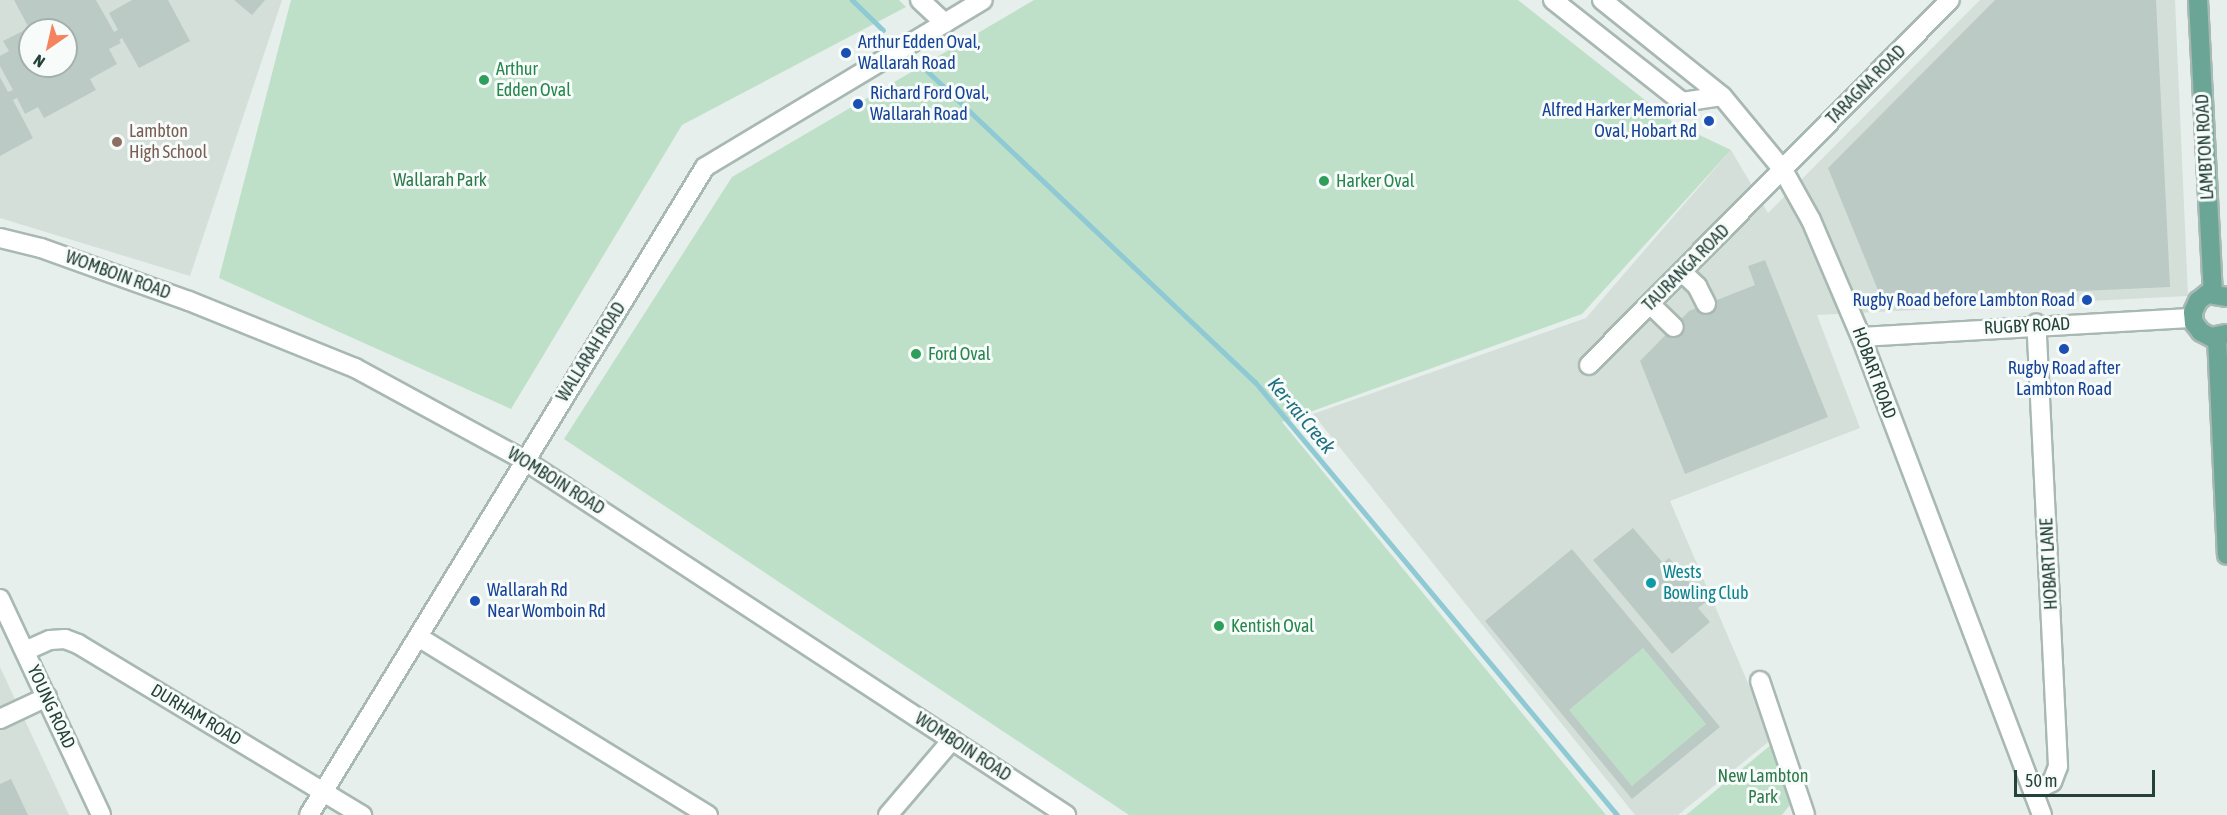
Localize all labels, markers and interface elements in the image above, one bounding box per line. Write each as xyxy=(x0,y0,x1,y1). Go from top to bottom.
north arrow xyxy=(18,18,78,78)
place label: Arthur Edden Oval, Wallarah Road xyxy=(858,32,981,74)
street label: TARAGNA ROAD xyxy=(1822,41,1910,129)
marker: Arthur Edden Oval, Wallarah Road xyxy=(839,46,853,60)
text: N xyxy=(30,51,48,71)
place label: Arthur Edden Oval xyxy=(496,59,571,101)
marker: Arthur Edden Oval xyxy=(477,73,491,87)
place label: Richard Ford Oval, Wallarah Road xyxy=(870,83,989,125)
street label: LAMBTON ROAD xyxy=(2191,94,2219,200)
marker: Richard Ford Oval, Wallarah Road xyxy=(851,97,865,111)
place label: Alfred Harker Memorial Oval, Hobart Rd xyxy=(1542,100,1697,142)
marker: Alfred Harker Memorial Oval, Hobart Rd xyxy=(1702,114,1716,128)
place label: Lambton High School xyxy=(129,121,207,164)
marker: Lambton High School xyxy=(110,135,124,149)
park label: Wallarah Park xyxy=(393,169,487,191)
place label: Harker Oval xyxy=(1336,170,1415,192)
marker: Harker Oval xyxy=(1317,174,1331,188)
street label: TAURANGA ROAD xyxy=(1638,220,1734,316)
street label: WOMBOIN ROAD xyxy=(62,246,174,304)
place label: Rugby Road before Lambton Road xyxy=(1853,289,2075,311)
marker: Rugby Road before Lambton Road xyxy=(2080,293,2094,307)
street label: WALLARAH ROAD xyxy=(552,298,630,406)
street label: RUGBY ROAD xyxy=(1983,313,2071,339)
street label: HOBART ROAD xyxy=(1847,324,1901,422)
marker: Rugby Road after Lambton Road xyxy=(2057,342,2071,356)
place label: Ford Oval xyxy=(928,343,991,365)
marker: Ford Oval xyxy=(909,347,923,361)
place label: Rugby Road after Lambton Road xyxy=(2008,358,2120,400)
water label: Ker-rai Creek xyxy=(1263,372,1341,458)
street label: WOMBOIN ROAD xyxy=(503,443,609,519)
street label: HOBART LANE xyxy=(2036,518,2062,610)
place label: Wests Bowling Club xyxy=(1663,562,1748,604)
marker: Wests Bowling Club xyxy=(1644,576,1658,590)
place label: Wallarah Rd Near Womboin Rd xyxy=(487,580,606,622)
marker: Wallarah Rd Near Womboin Rd xyxy=(468,594,482,608)
place label: Kentish Oval xyxy=(1231,615,1314,637)
marker: Kentish Oval xyxy=(1212,619,1226,633)
street label: YOUNG ROAD xyxy=(22,662,80,752)
street label: DURHAM ROAD xyxy=(147,680,245,750)
street label: WOMBOIN ROAD xyxy=(911,708,1015,786)
scale bar xyxy=(2017,758,2158,796)
park label: New Lambton Park xyxy=(1718,766,1808,808)
text: 50 m xyxy=(2025,770,2057,791)

